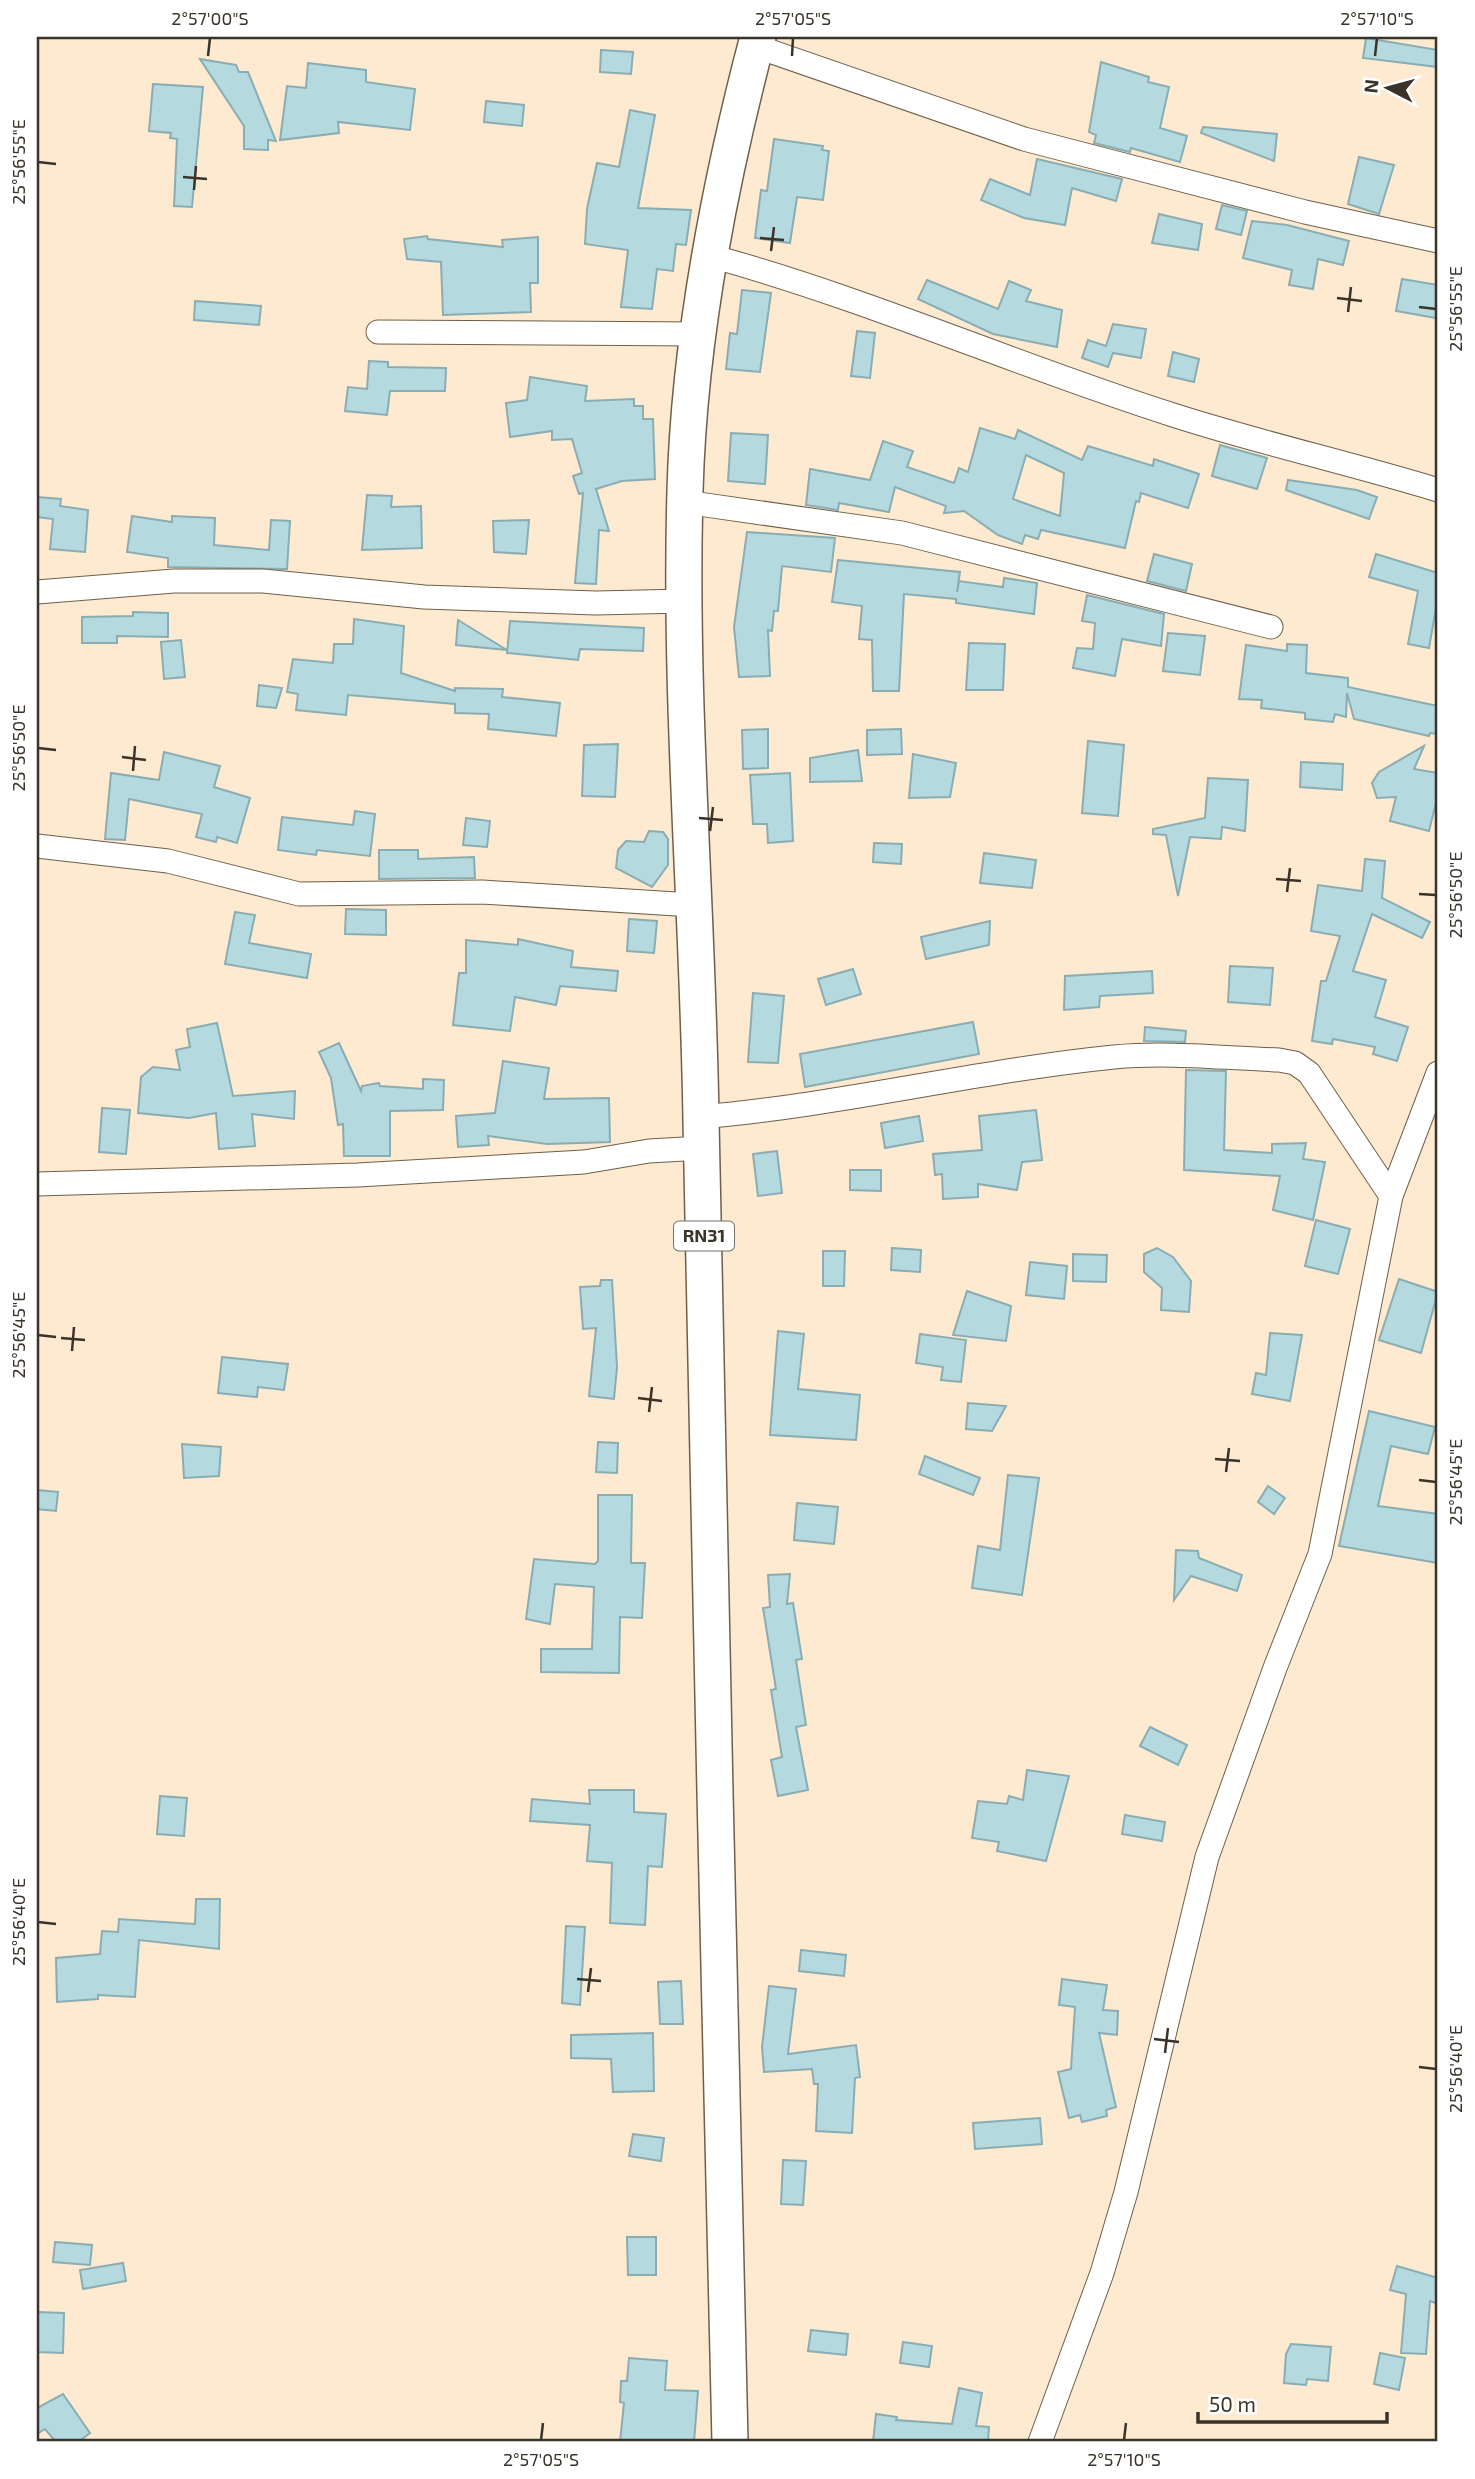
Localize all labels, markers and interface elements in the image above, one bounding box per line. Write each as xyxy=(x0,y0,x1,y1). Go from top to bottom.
text: 2°57'00"S xyxy=(171,7,249,29)
text: 2°57'05"S xyxy=(755,7,831,29)
text: 2°57'10"S xyxy=(1340,7,1414,29)
north arrow xyxy=(1352,52,1422,122)
text: N xyxy=(1358,78,1383,94)
text: 25°56'55"E xyxy=(7,119,29,205)
text: 25°56'55"E xyxy=(1444,266,1466,352)
text: 25°56'50"E xyxy=(7,705,29,791)
text: 25°56'50"E xyxy=(1444,852,1466,938)
road number: RN31 xyxy=(674,1222,734,1251)
text: 25°56'45"E xyxy=(7,1292,29,1378)
text: 25°56'45"E xyxy=(1444,1439,1466,1525)
text: 25°56'40"E xyxy=(7,1878,29,1966)
text: 25°56'40"E xyxy=(1444,2025,1466,2113)
scale bar xyxy=(1198,2381,1388,2425)
text: 50 m xyxy=(1209,2391,1256,2416)
text: 2°57'05"S xyxy=(503,2448,579,2470)
text: 2°57'10"S xyxy=(1087,2448,1161,2470)

